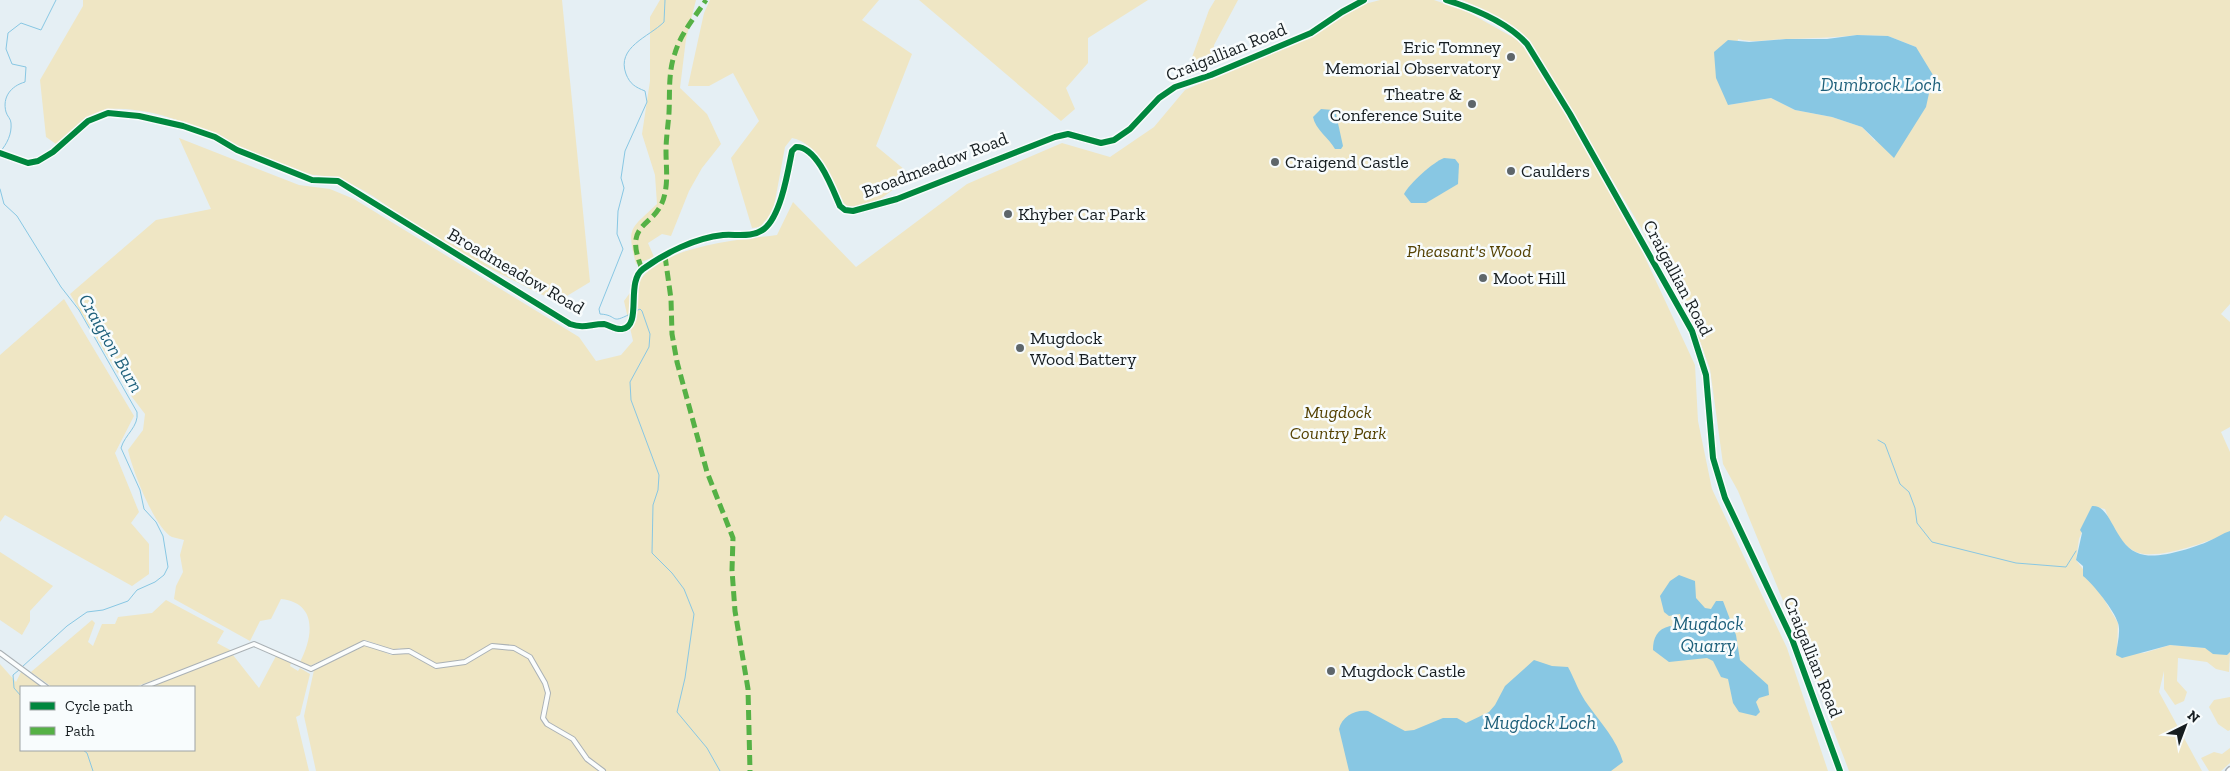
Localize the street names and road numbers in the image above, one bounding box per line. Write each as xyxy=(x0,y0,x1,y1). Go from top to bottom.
street label: Craigallian Road xyxy=(1163,18,1290,86)
street label: Broadmeadow Road xyxy=(859,127,1011,203)
street label: Craigallian Road xyxy=(1638,216,1718,340)
street label: Broadmeadow Road xyxy=(444,223,588,319)
street label: Craigallian Road xyxy=(1779,594,1847,721)

